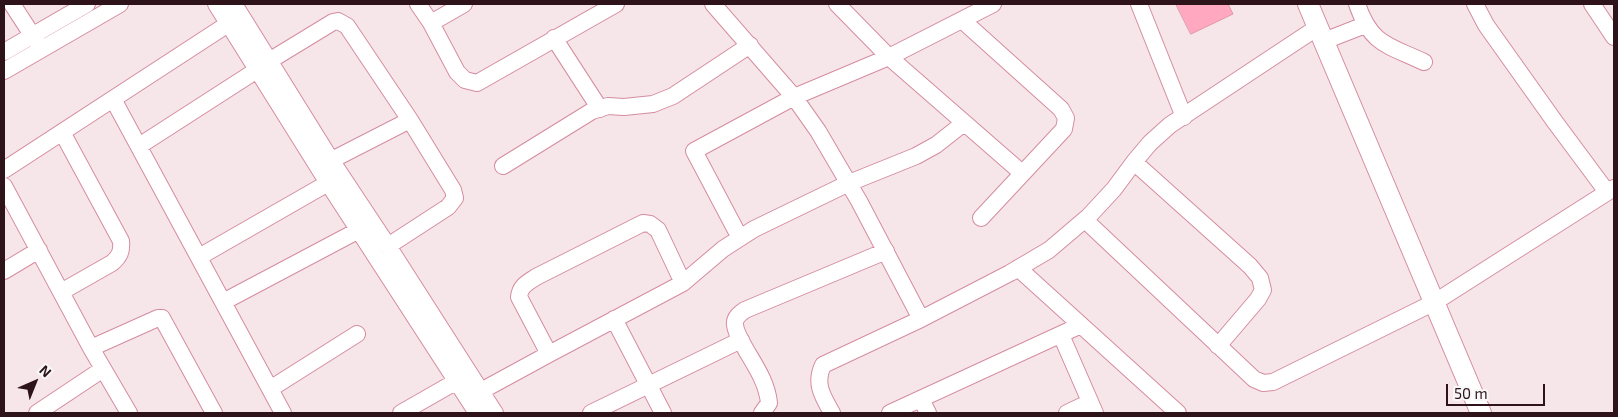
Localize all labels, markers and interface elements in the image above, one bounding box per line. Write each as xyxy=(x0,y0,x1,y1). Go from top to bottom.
north arrow xyxy=(10,357,60,407)
text: N xyxy=(36,361,55,380)
scale bar xyxy=(1448,374,1547,406)
text: 50 m xyxy=(1454,384,1488,402)

